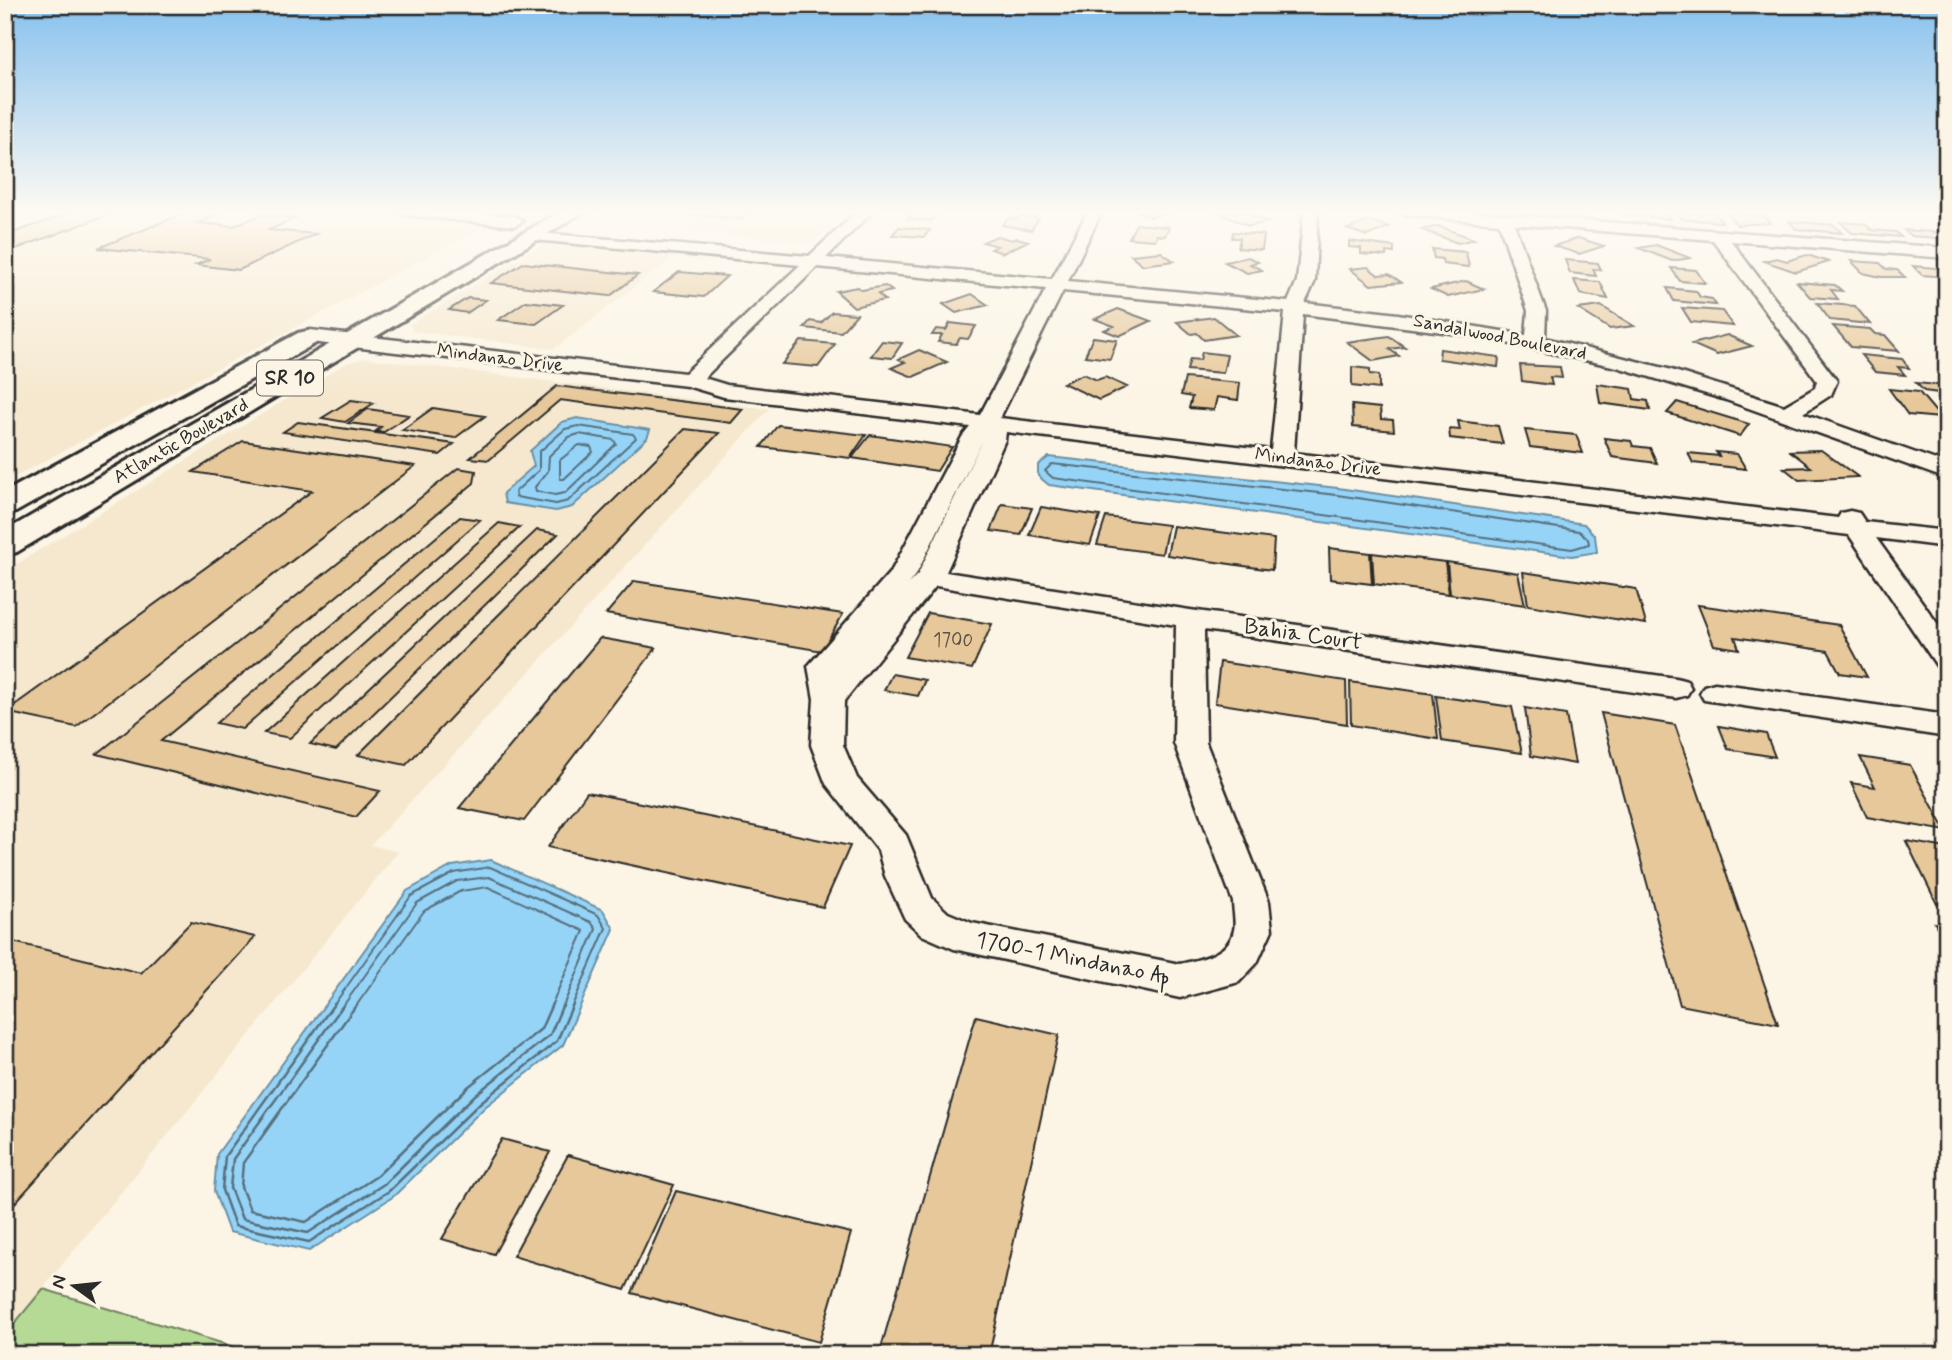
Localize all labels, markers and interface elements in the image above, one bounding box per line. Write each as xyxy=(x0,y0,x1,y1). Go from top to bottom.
street label: Sandalwood Boulevard xyxy=(1411,308,1589,366)
street label: Mindanao Drive xyxy=(435,338,565,378)
road number: SR 10 xyxy=(257,360,323,396)
street label: Atlantic Boulevard xyxy=(109,392,253,490)
street label: Mindanao Drive xyxy=(1253,442,1383,482)
street label: Bahia Court xyxy=(1242,612,1364,658)
house number: 1700 xyxy=(933,628,973,653)
street label: 1700-1 Mindanao Ap xyxy=(973,925,1173,994)
north arrow xyxy=(38,1252,108,1322)
text: N xyxy=(45,1273,73,1291)

